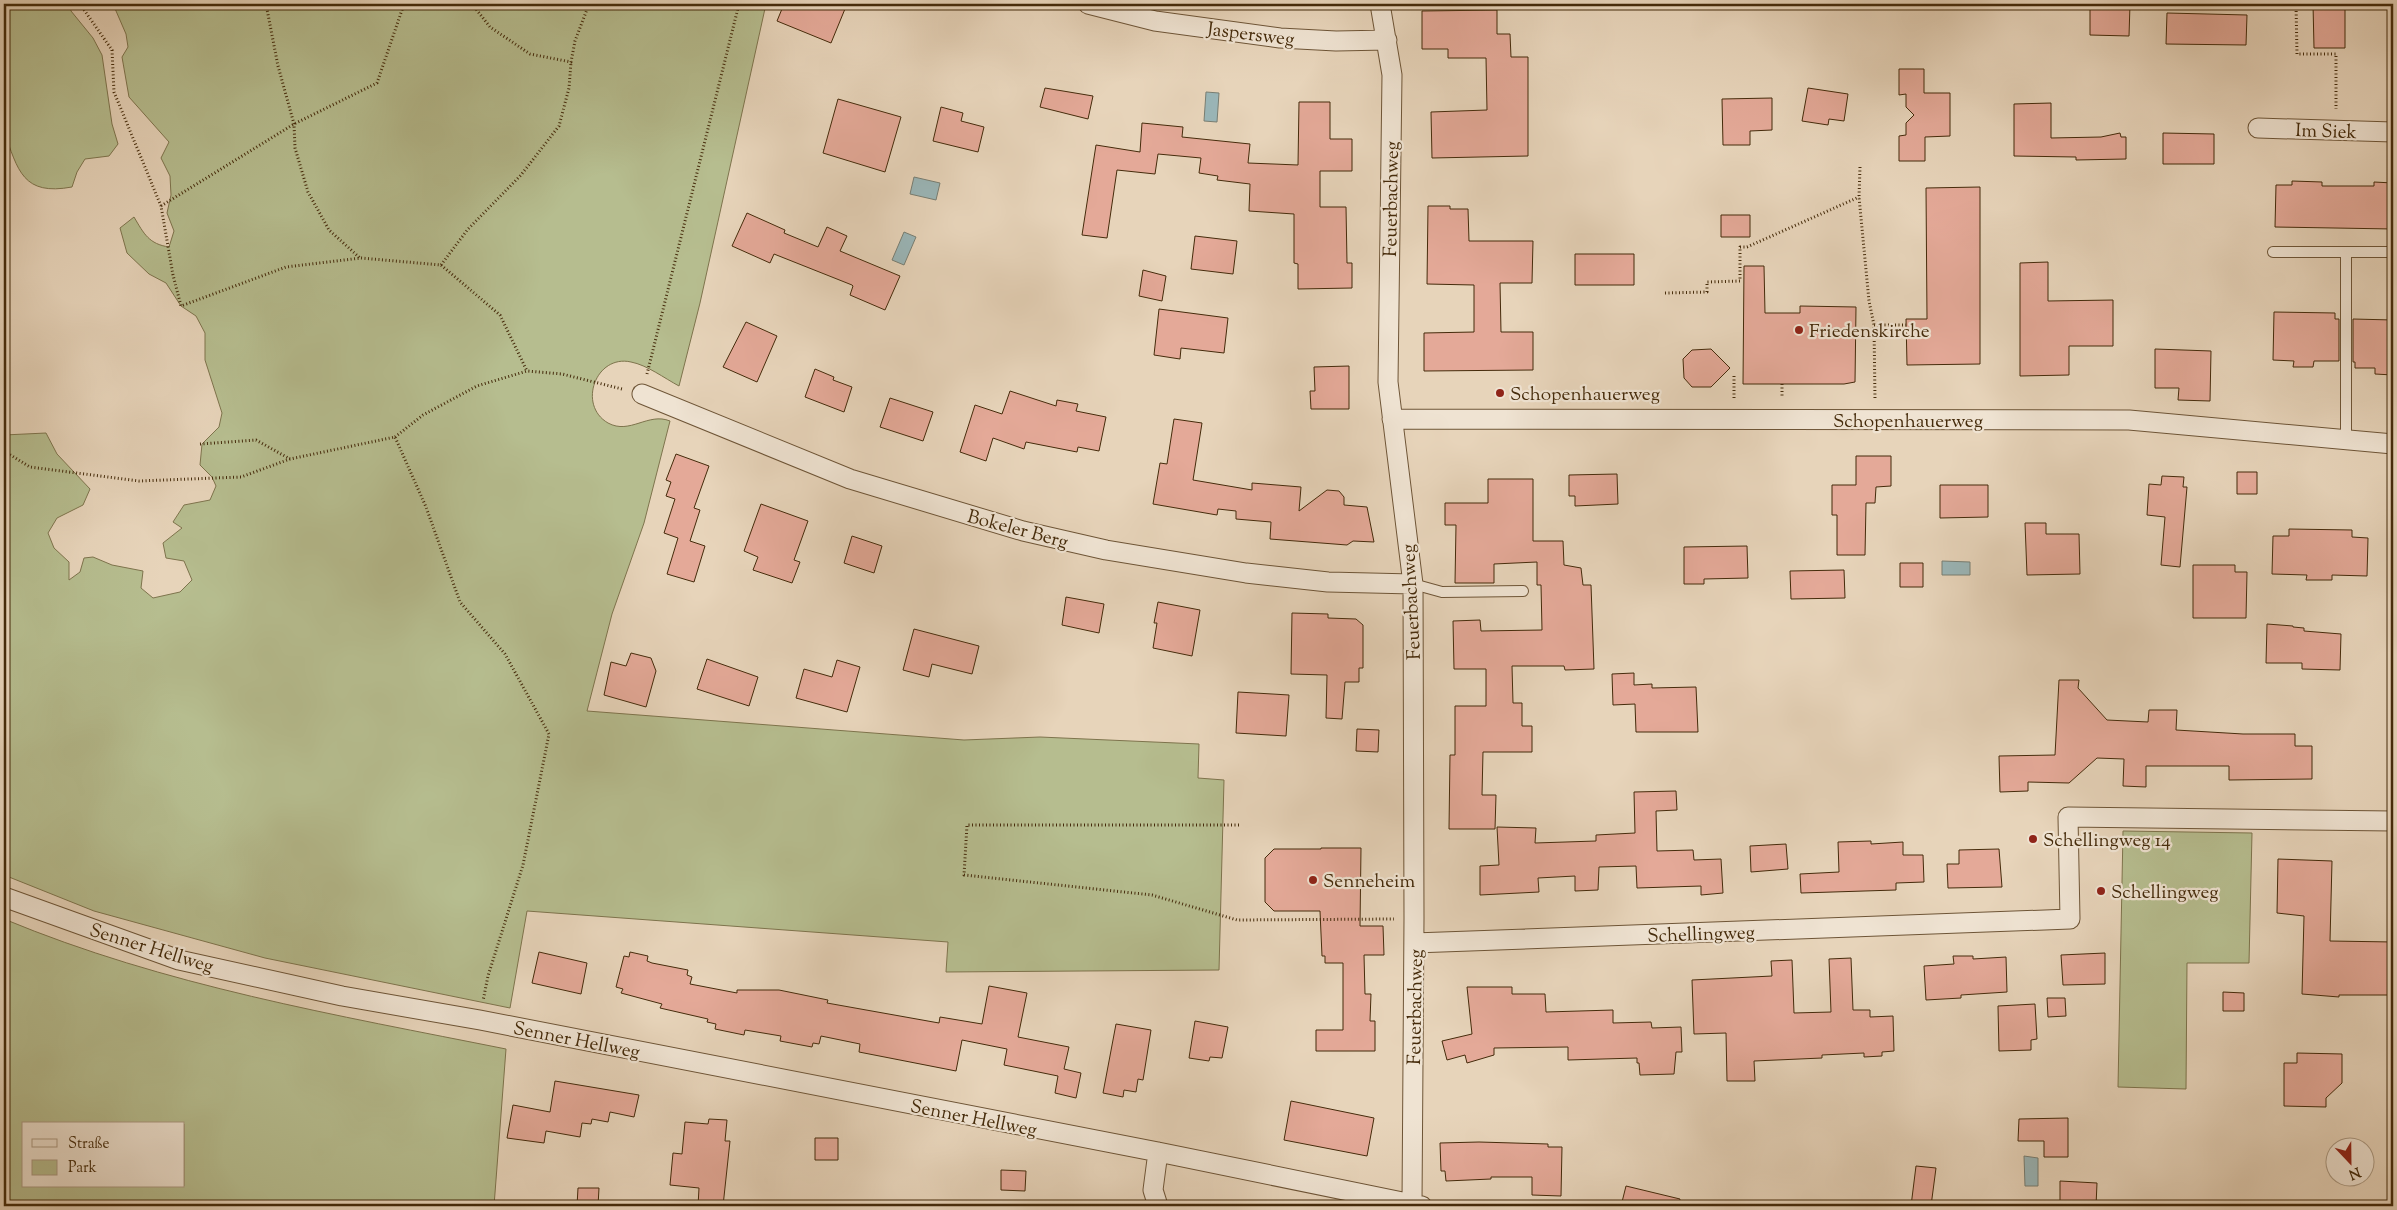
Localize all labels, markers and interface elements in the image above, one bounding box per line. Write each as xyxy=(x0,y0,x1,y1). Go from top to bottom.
street label: Jaspersweg xyxy=(1205,17,1296,54)
street label: Im Siek xyxy=(2295,118,2358,147)
street label: Feuerbachweg xyxy=(1378,141,1407,257)
place label: Friedenskirche xyxy=(1809,319,1930,346)
marker: Friedenskirche xyxy=(1793,324,1805,336)
place label: Schopenhauerweg xyxy=(1510,382,1660,409)
marker: Schopenhauerweg xyxy=(1494,387,1506,399)
street label: Schopenhauerweg xyxy=(1833,409,1983,436)
street label: Bokeler Berg xyxy=(964,504,1071,557)
street label: Feuerbachweg xyxy=(1396,543,1429,660)
place label: Schellingweg 14 xyxy=(2043,828,2171,855)
marker: Schellingweg 14 xyxy=(2027,833,2039,845)
place label: Senneheim xyxy=(1323,869,1415,896)
marker: Senneheim xyxy=(1307,874,1319,886)
place label: Schellingweg xyxy=(2111,880,2219,907)
marker: Schellingweg xyxy=(2095,885,2107,897)
street label: Senner Hellweg xyxy=(86,918,217,981)
street label: Schellingweg xyxy=(1647,920,1755,951)
street label: Feuerbachweg xyxy=(1402,949,1431,1065)
street label: Senner Hellweg xyxy=(511,1016,642,1067)
street label: Senner Hellweg xyxy=(908,1094,1039,1145)
legend xyxy=(22,1122,185,1188)
text: Straße xyxy=(68,1134,110,1155)
north arrow xyxy=(2324,1138,2374,1188)
text: Park xyxy=(68,1158,97,1179)
text: N xyxy=(2345,1161,2363,1184)

